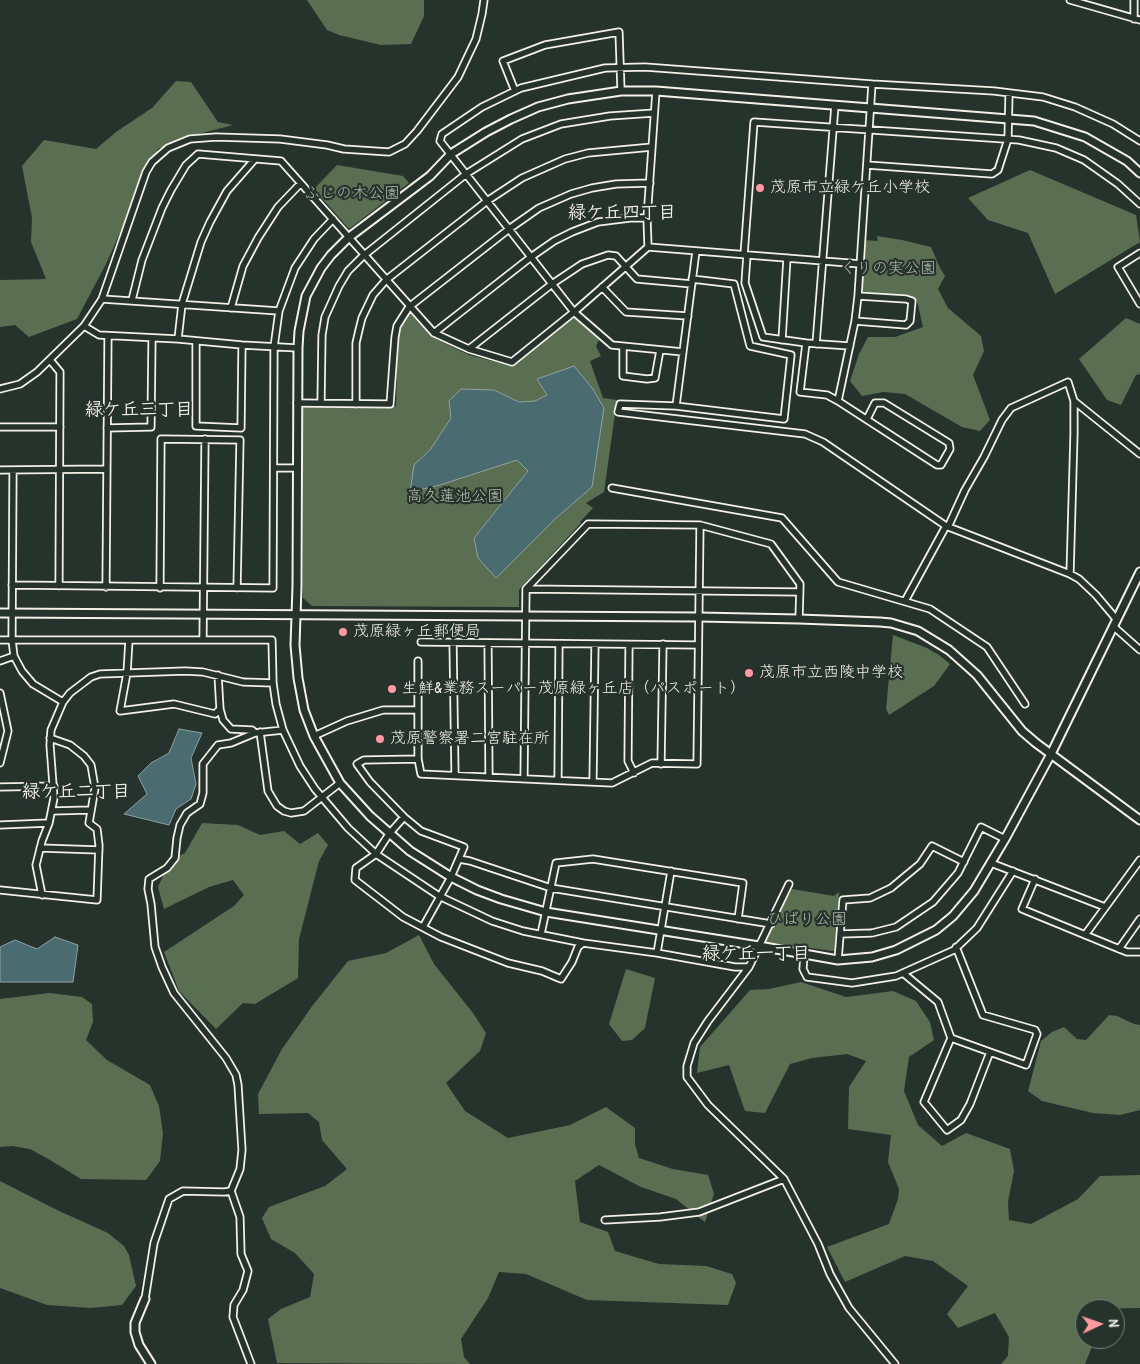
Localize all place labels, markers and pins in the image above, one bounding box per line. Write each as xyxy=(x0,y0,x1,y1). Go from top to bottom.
place label: 茂原市立緑ケ丘小学校 xyxy=(770,178,930,198)
marker: 茂原市立緑ケ丘小学校 xyxy=(754,182,766,194)
place label: 茂原緑ヶ丘郵便局 xyxy=(353,622,481,642)
marker: 茂原緑ヶ丘郵便局 xyxy=(337,626,349,638)
place label: 茂原市立西陵中学校 xyxy=(759,663,903,683)
marker: 茂原市立西陵中学校 xyxy=(743,667,755,679)
place label: 生鮮&業務スーパー茂原緑ヶ丘店（パスポート） xyxy=(402,679,746,699)
marker: 生鮮&業務スーパー茂原緑ヶ丘店（パスポート） xyxy=(386,683,398,695)
place label: 茂原警察署二宮駐在所 xyxy=(390,729,550,749)
marker: 茂原警察署二宮駐在所 xyxy=(374,733,386,745)

